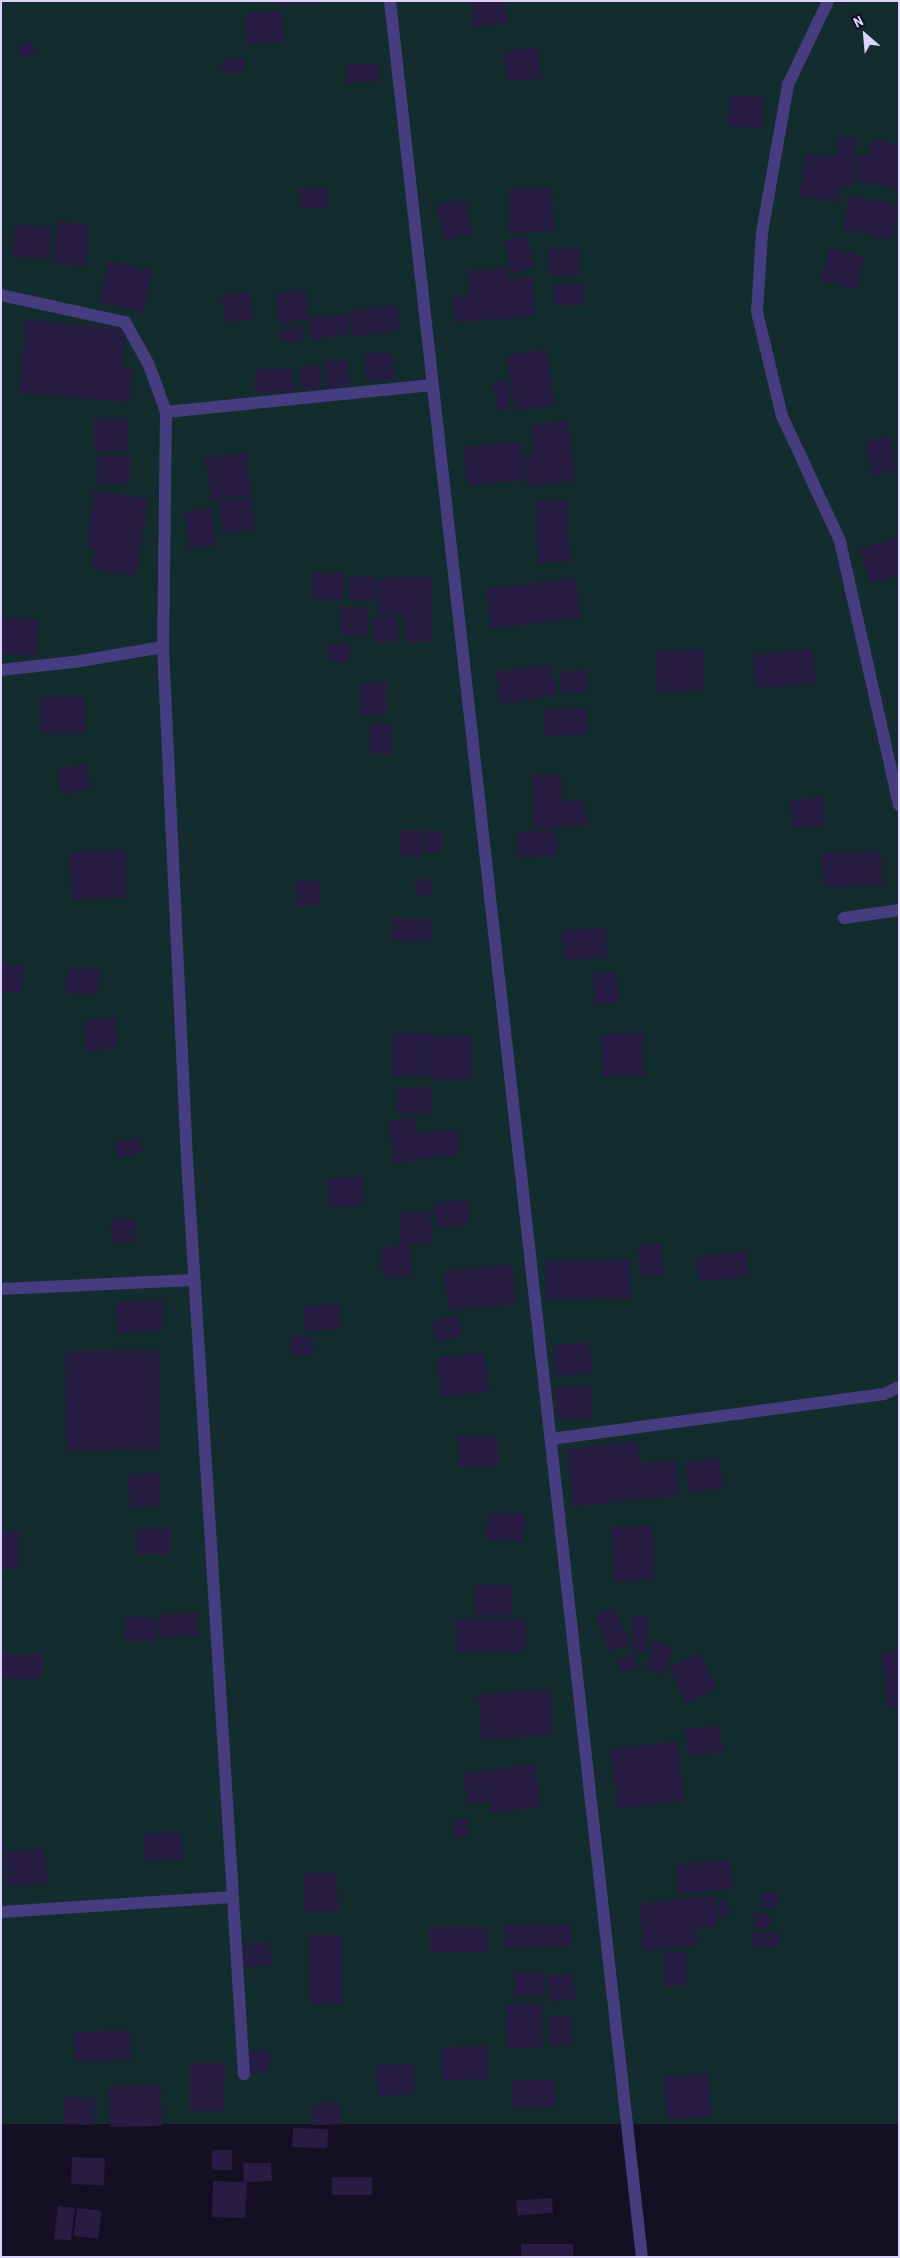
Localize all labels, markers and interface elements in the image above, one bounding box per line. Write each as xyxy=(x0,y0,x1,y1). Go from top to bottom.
north arrow xyxy=(840,10,890,60)
text: N xyxy=(851,13,866,31)

